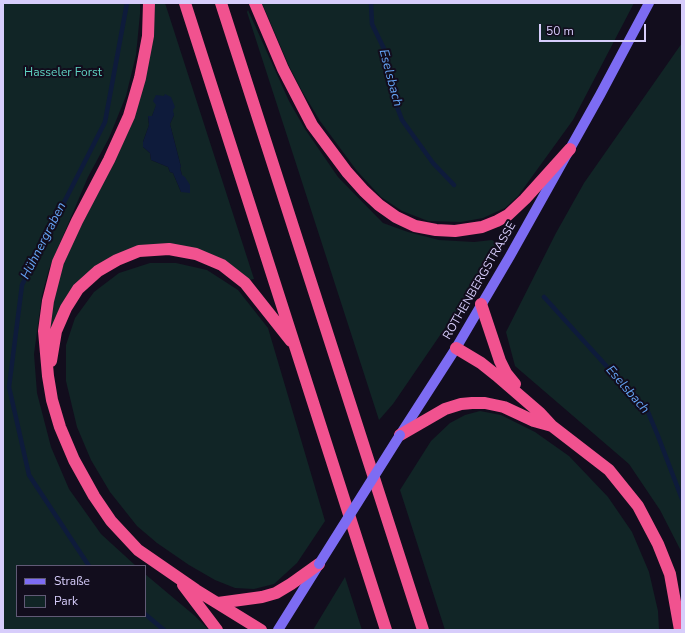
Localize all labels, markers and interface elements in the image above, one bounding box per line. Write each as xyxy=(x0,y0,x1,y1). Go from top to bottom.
scale bar xyxy=(541,16,648,42)
text: 50 m xyxy=(546,23,574,39)
water label: Eselsbach xyxy=(375,48,405,108)
park label: Hasseler Forst xyxy=(24,66,102,80)
water label: Hühnergraben xyxy=(18,200,70,282)
street label: ROTHENBERGSTRASSE xyxy=(440,220,520,342)
water label: Eselsbach xyxy=(602,363,652,417)
legend xyxy=(16,565,146,617)
text: Straße xyxy=(54,573,90,589)
text: Park xyxy=(54,593,78,609)

